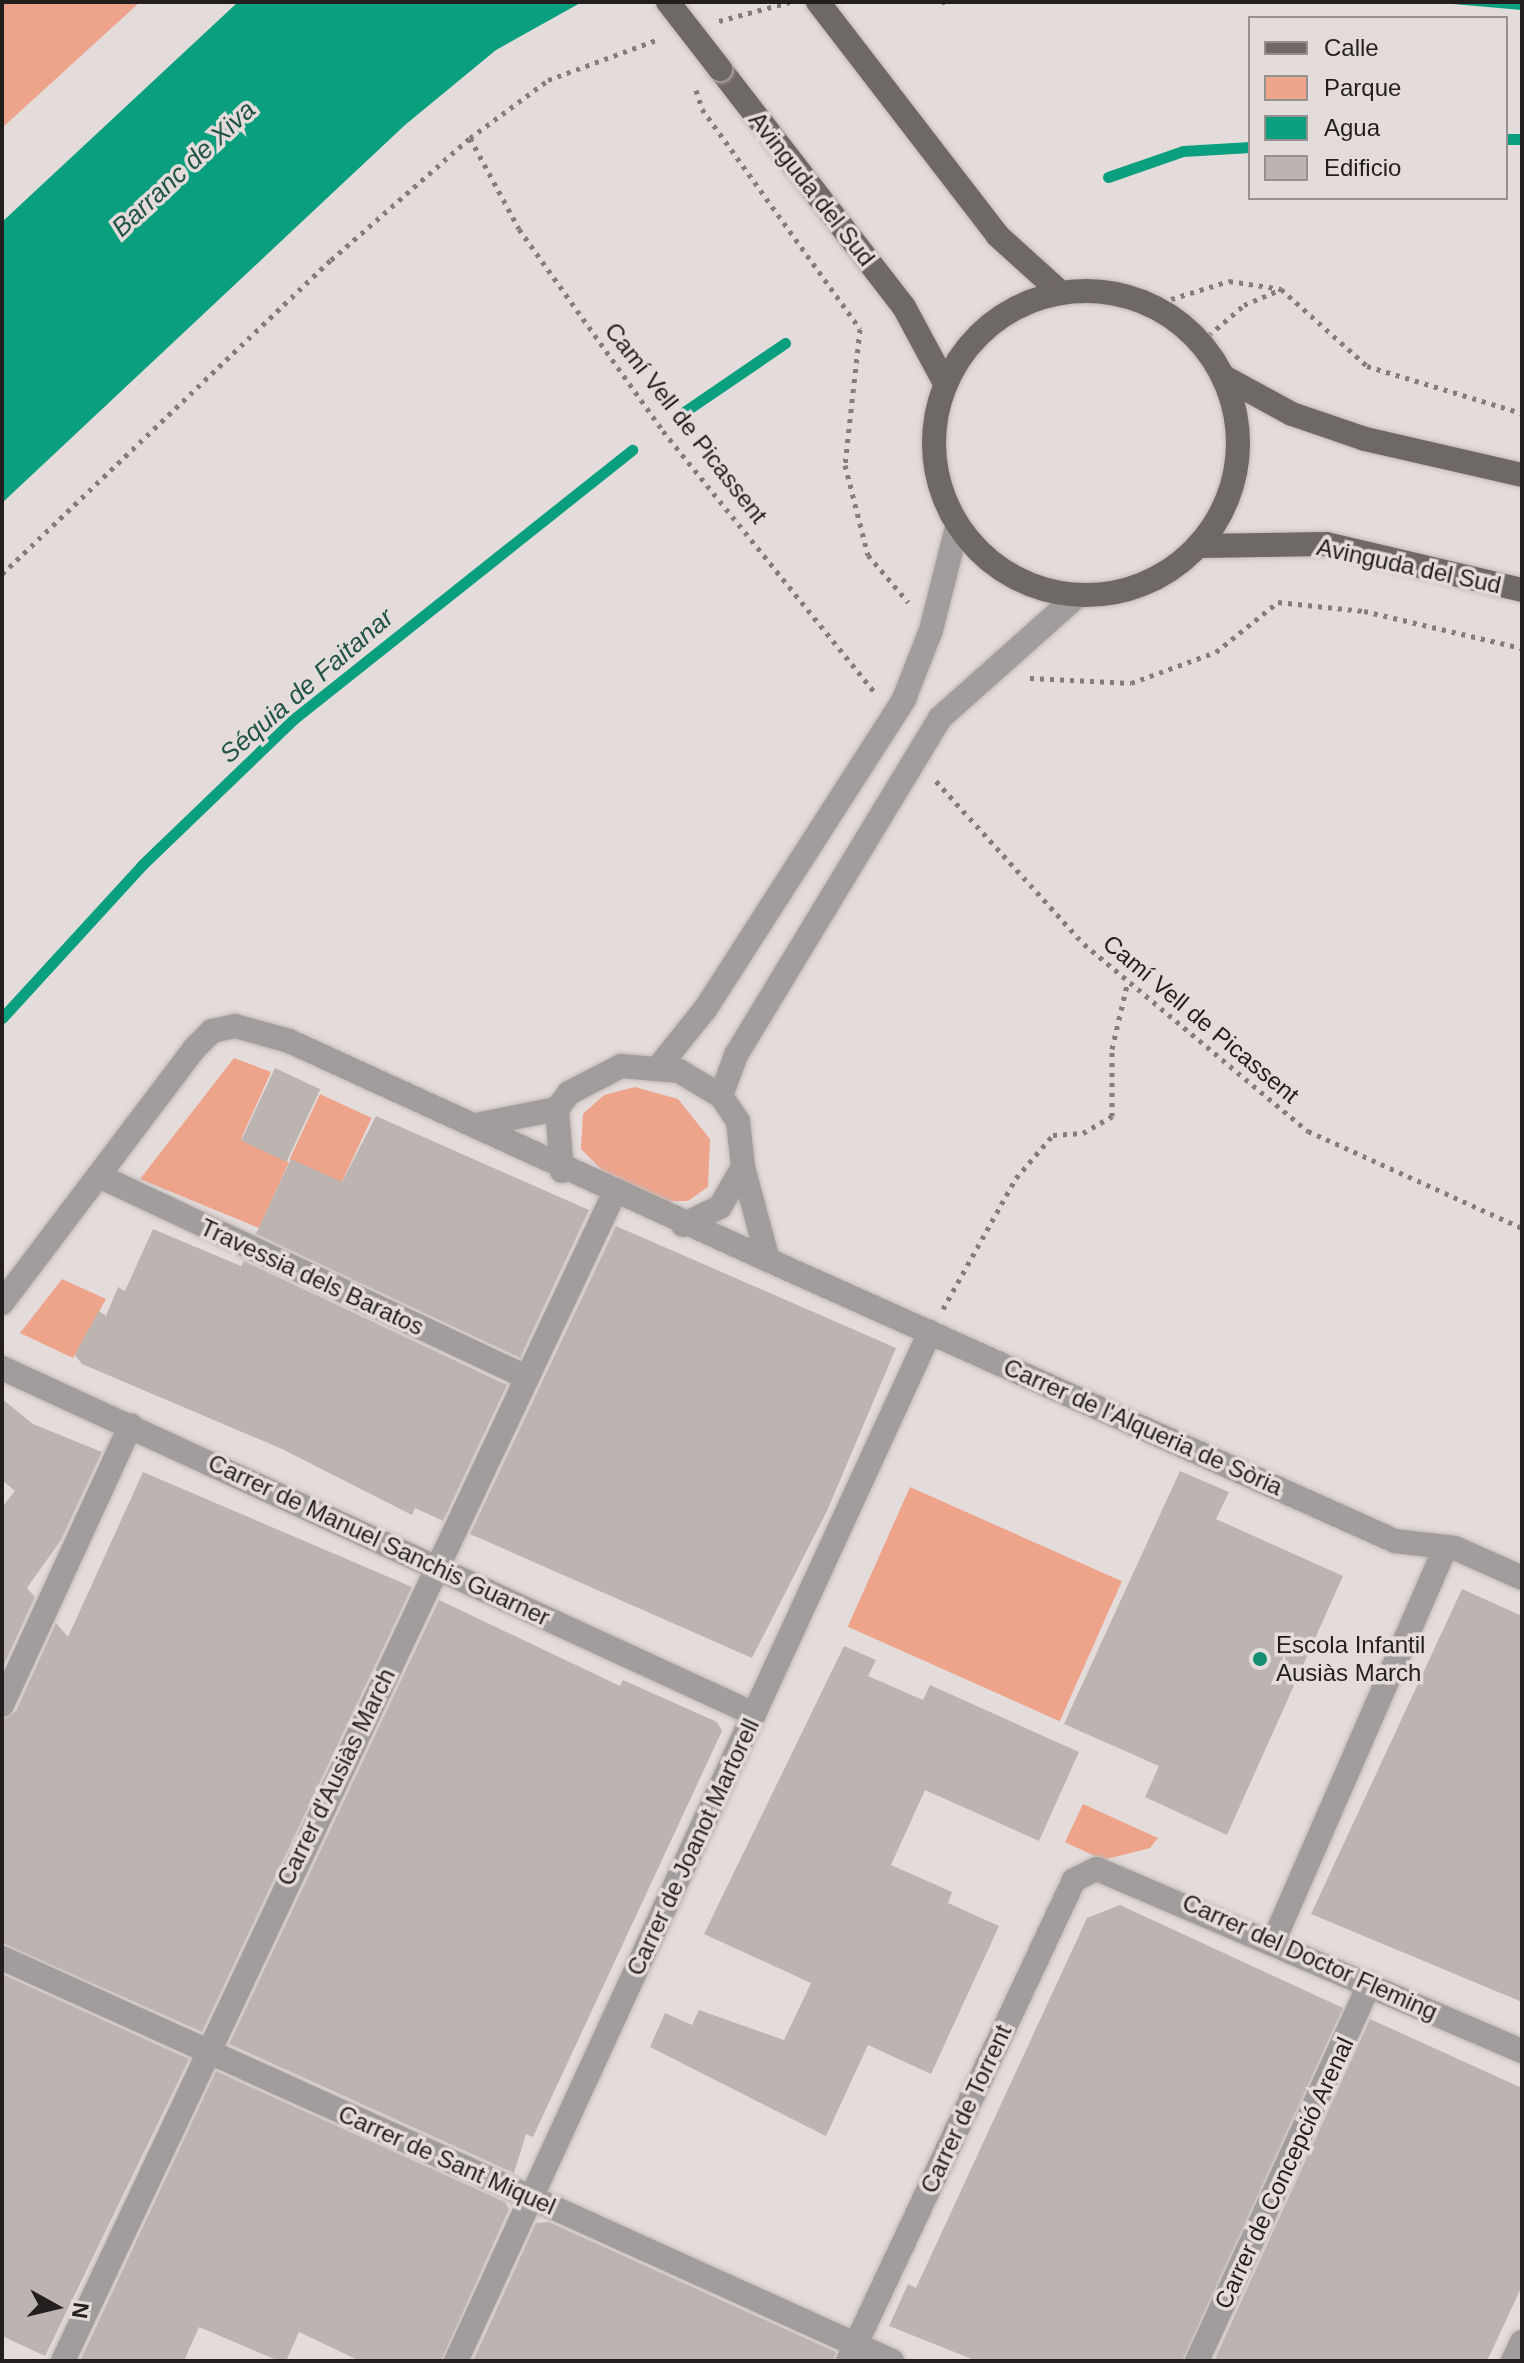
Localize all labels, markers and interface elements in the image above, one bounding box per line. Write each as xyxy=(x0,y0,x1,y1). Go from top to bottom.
legend xyxy=(1248,16,1508,200)
text: Calle xyxy=(1324,34,1379,61)
text: Parque xyxy=(1324,74,1401,101)
water label: Barranc de Xiva xyxy=(106,95,262,243)
street label: Avinguda del Sud xyxy=(743,106,881,272)
text: Agua xyxy=(1324,114,1380,141)
text: Edificio xyxy=(1324,154,1401,181)
street label: Camí Vell de Picassent xyxy=(599,317,773,529)
street label: Avinguda del Sud xyxy=(1314,532,1504,600)
water label: Séquia de Faitanar xyxy=(214,602,400,770)
street label: Camí Vell de Picassent xyxy=(1097,929,1305,1109)
street label: Travessia dels Baratos xyxy=(196,1213,428,1341)
street label: Carrer de l'Alqueria de Sòria xyxy=(999,1352,1287,1502)
street label: Carrer de Manuel Sanchis Guarner xyxy=(204,1448,554,1632)
place label: Escola Infantil Ausiàs March xyxy=(1276,1631,1425,1687)
marker: Escola Infantil Ausiàs March xyxy=(1251,1650,1269,1668)
street label: Carrer d'Ausiàs March xyxy=(271,1664,401,1890)
street label: Carrer de Joanot Martorell xyxy=(621,1714,765,1980)
street label: Carrer del Doctor Fleming xyxy=(1178,1888,1442,2026)
street label: Carrer de Torrent xyxy=(914,2020,1018,2198)
street label: Carrer de Concepció Arenal xyxy=(1208,2032,1360,2314)
street label: Carrer de Sant Miquel xyxy=(334,2099,560,2221)
north arrow xyxy=(16,2267,96,2347)
text: N xyxy=(67,2301,94,2320)

